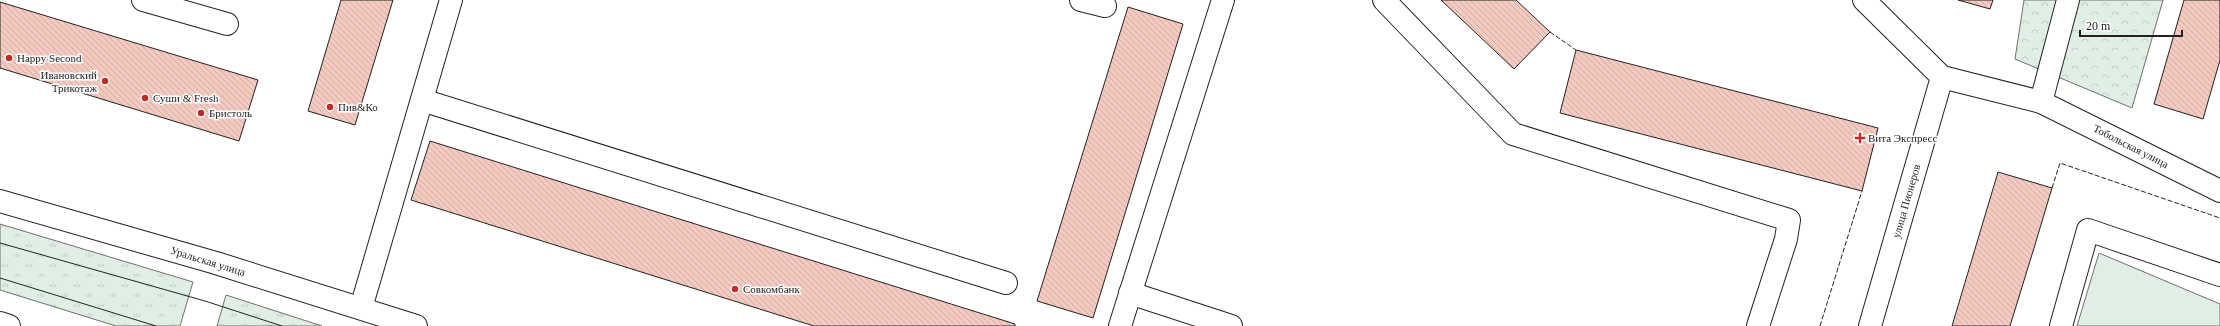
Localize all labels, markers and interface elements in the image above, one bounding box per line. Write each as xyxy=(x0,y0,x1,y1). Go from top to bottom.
scale bar xyxy=(2080,12,2182,38)
text: 20 m xyxy=(2086,19,2111,33)
place label: Happy Second xyxy=(17,52,82,64)
marker: Happy Second xyxy=(4,53,14,63)
place label: Ивановский Трикотаж xyxy=(41,69,97,94)
marker: Ивановский Трикотаж xyxy=(100,76,110,86)
place label: Суши & Fresh xyxy=(153,92,219,104)
marker: Суши & Fresh xyxy=(140,93,150,103)
place label: Пив&Ко xyxy=(338,101,378,113)
marker: Пив&Ко xyxy=(325,102,335,112)
place label: Бристоль xyxy=(209,107,252,119)
marker: Бристоль xyxy=(196,108,206,118)
street label: Тобольская улица xyxy=(2091,122,2171,170)
place label: Вита Экспресс xyxy=(1868,132,1937,144)
marker: Вита Экспресс xyxy=(1855,133,1865,143)
street label: улица Пионеров xyxy=(1890,163,1922,239)
street label: Уральская улица xyxy=(169,244,247,278)
place label: Совкомбанк xyxy=(743,283,800,295)
marker: Совкомбанк xyxy=(730,284,740,294)

